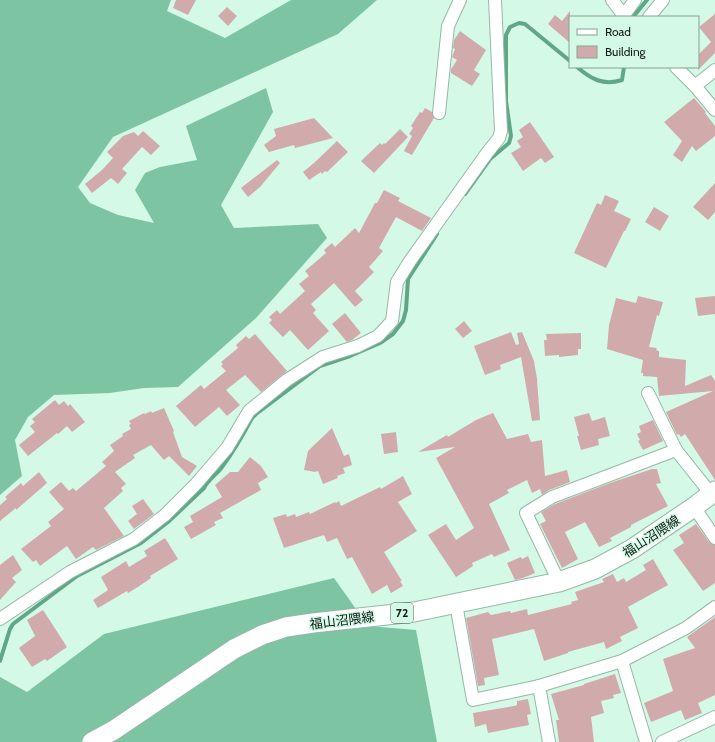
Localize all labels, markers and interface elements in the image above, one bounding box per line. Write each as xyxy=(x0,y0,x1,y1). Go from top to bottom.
legend xyxy=(569,16,699,68)
text: Road xyxy=(605,24,631,39)
text: Building xyxy=(605,44,647,59)
street label: 福山沼隈線 xyxy=(619,512,683,560)
road number: 72 xyxy=(391,603,413,623)
street label: 福山沼隈線 xyxy=(309,608,375,632)

